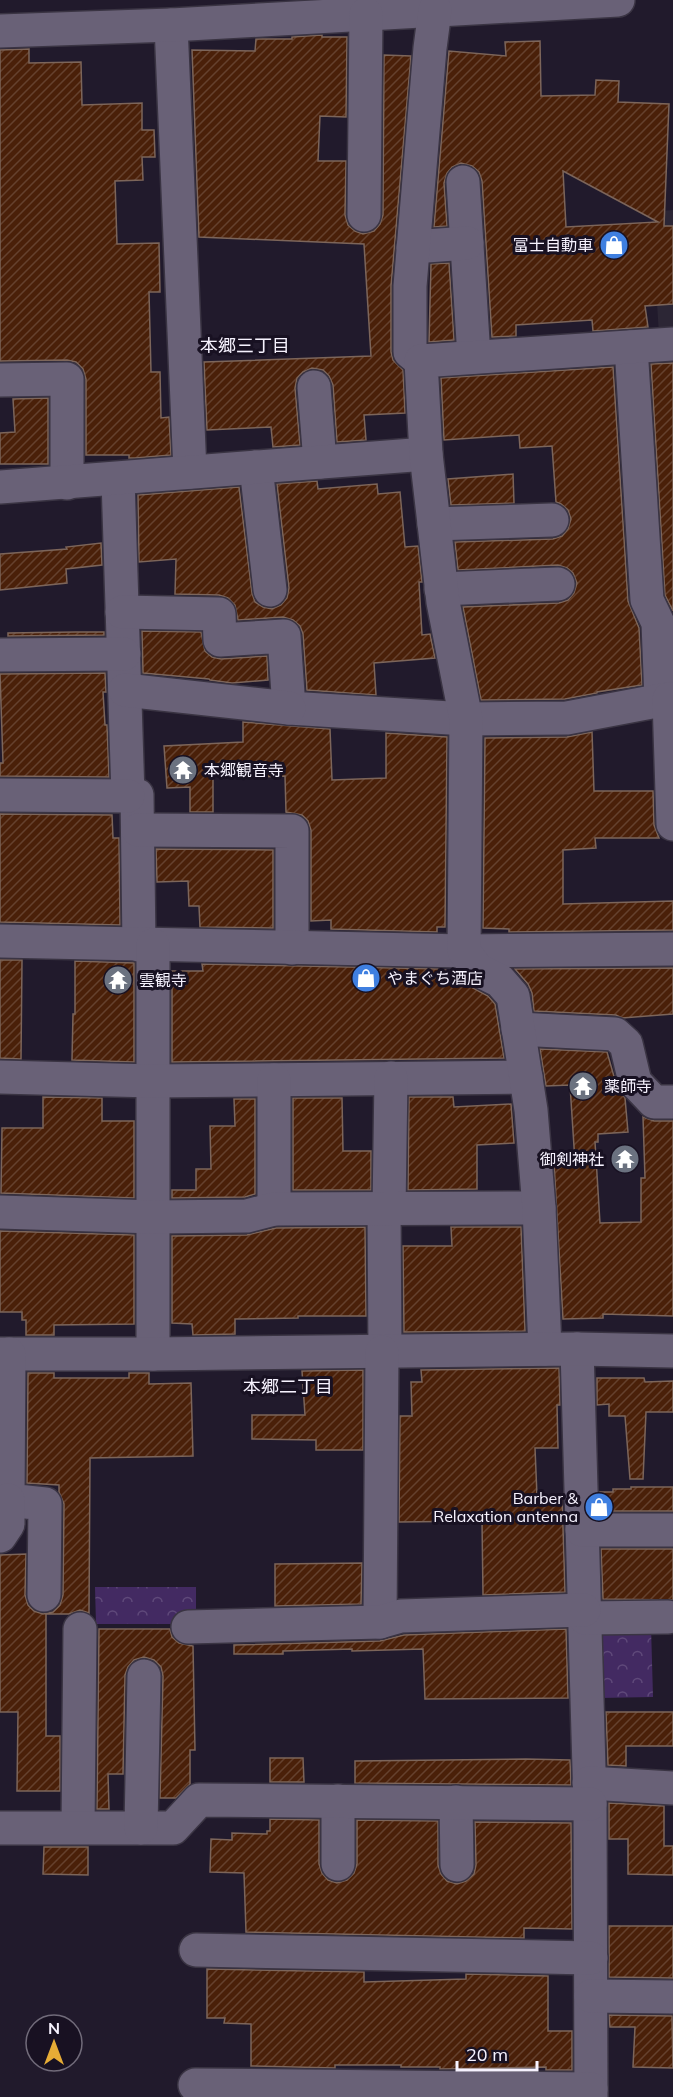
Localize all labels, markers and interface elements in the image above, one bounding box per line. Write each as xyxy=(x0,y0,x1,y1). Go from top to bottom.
shop icon: 富士自動車 xyxy=(598,229,630,261)
place label: 富士自動車 xyxy=(513,235,593,255)
district label: 本郷三丁目 xyxy=(200,334,290,357)
temple icon: 本郷観音寺 xyxy=(167,754,199,786)
place label: 本郷観音寺 xyxy=(204,760,284,780)
shop icon: やまぐち酒店 xyxy=(350,962,382,994)
temple icon: 雲観寺 xyxy=(102,964,134,996)
place label: やまぐち酒店 xyxy=(387,968,483,988)
place label: 雲観寺 xyxy=(139,970,187,990)
temple icon: 薬師寺 xyxy=(567,1070,599,1102)
place label: 薬師寺 xyxy=(604,1076,652,1096)
temple icon: 御剣神社 xyxy=(609,1143,641,1175)
place label: 御剣神社 xyxy=(540,1149,604,1169)
district label: 本郷二丁目 xyxy=(243,1375,333,1398)
place label: Barber & Relaxation antenna xyxy=(433,1488,578,1526)
shop icon: Barber & Relaxation antenna xyxy=(583,1491,615,1523)
north arrow xyxy=(24,2013,84,2073)
text: N xyxy=(48,2018,60,2038)
scale bar xyxy=(457,2034,536,2072)
text: 20 m xyxy=(466,2043,508,2066)

